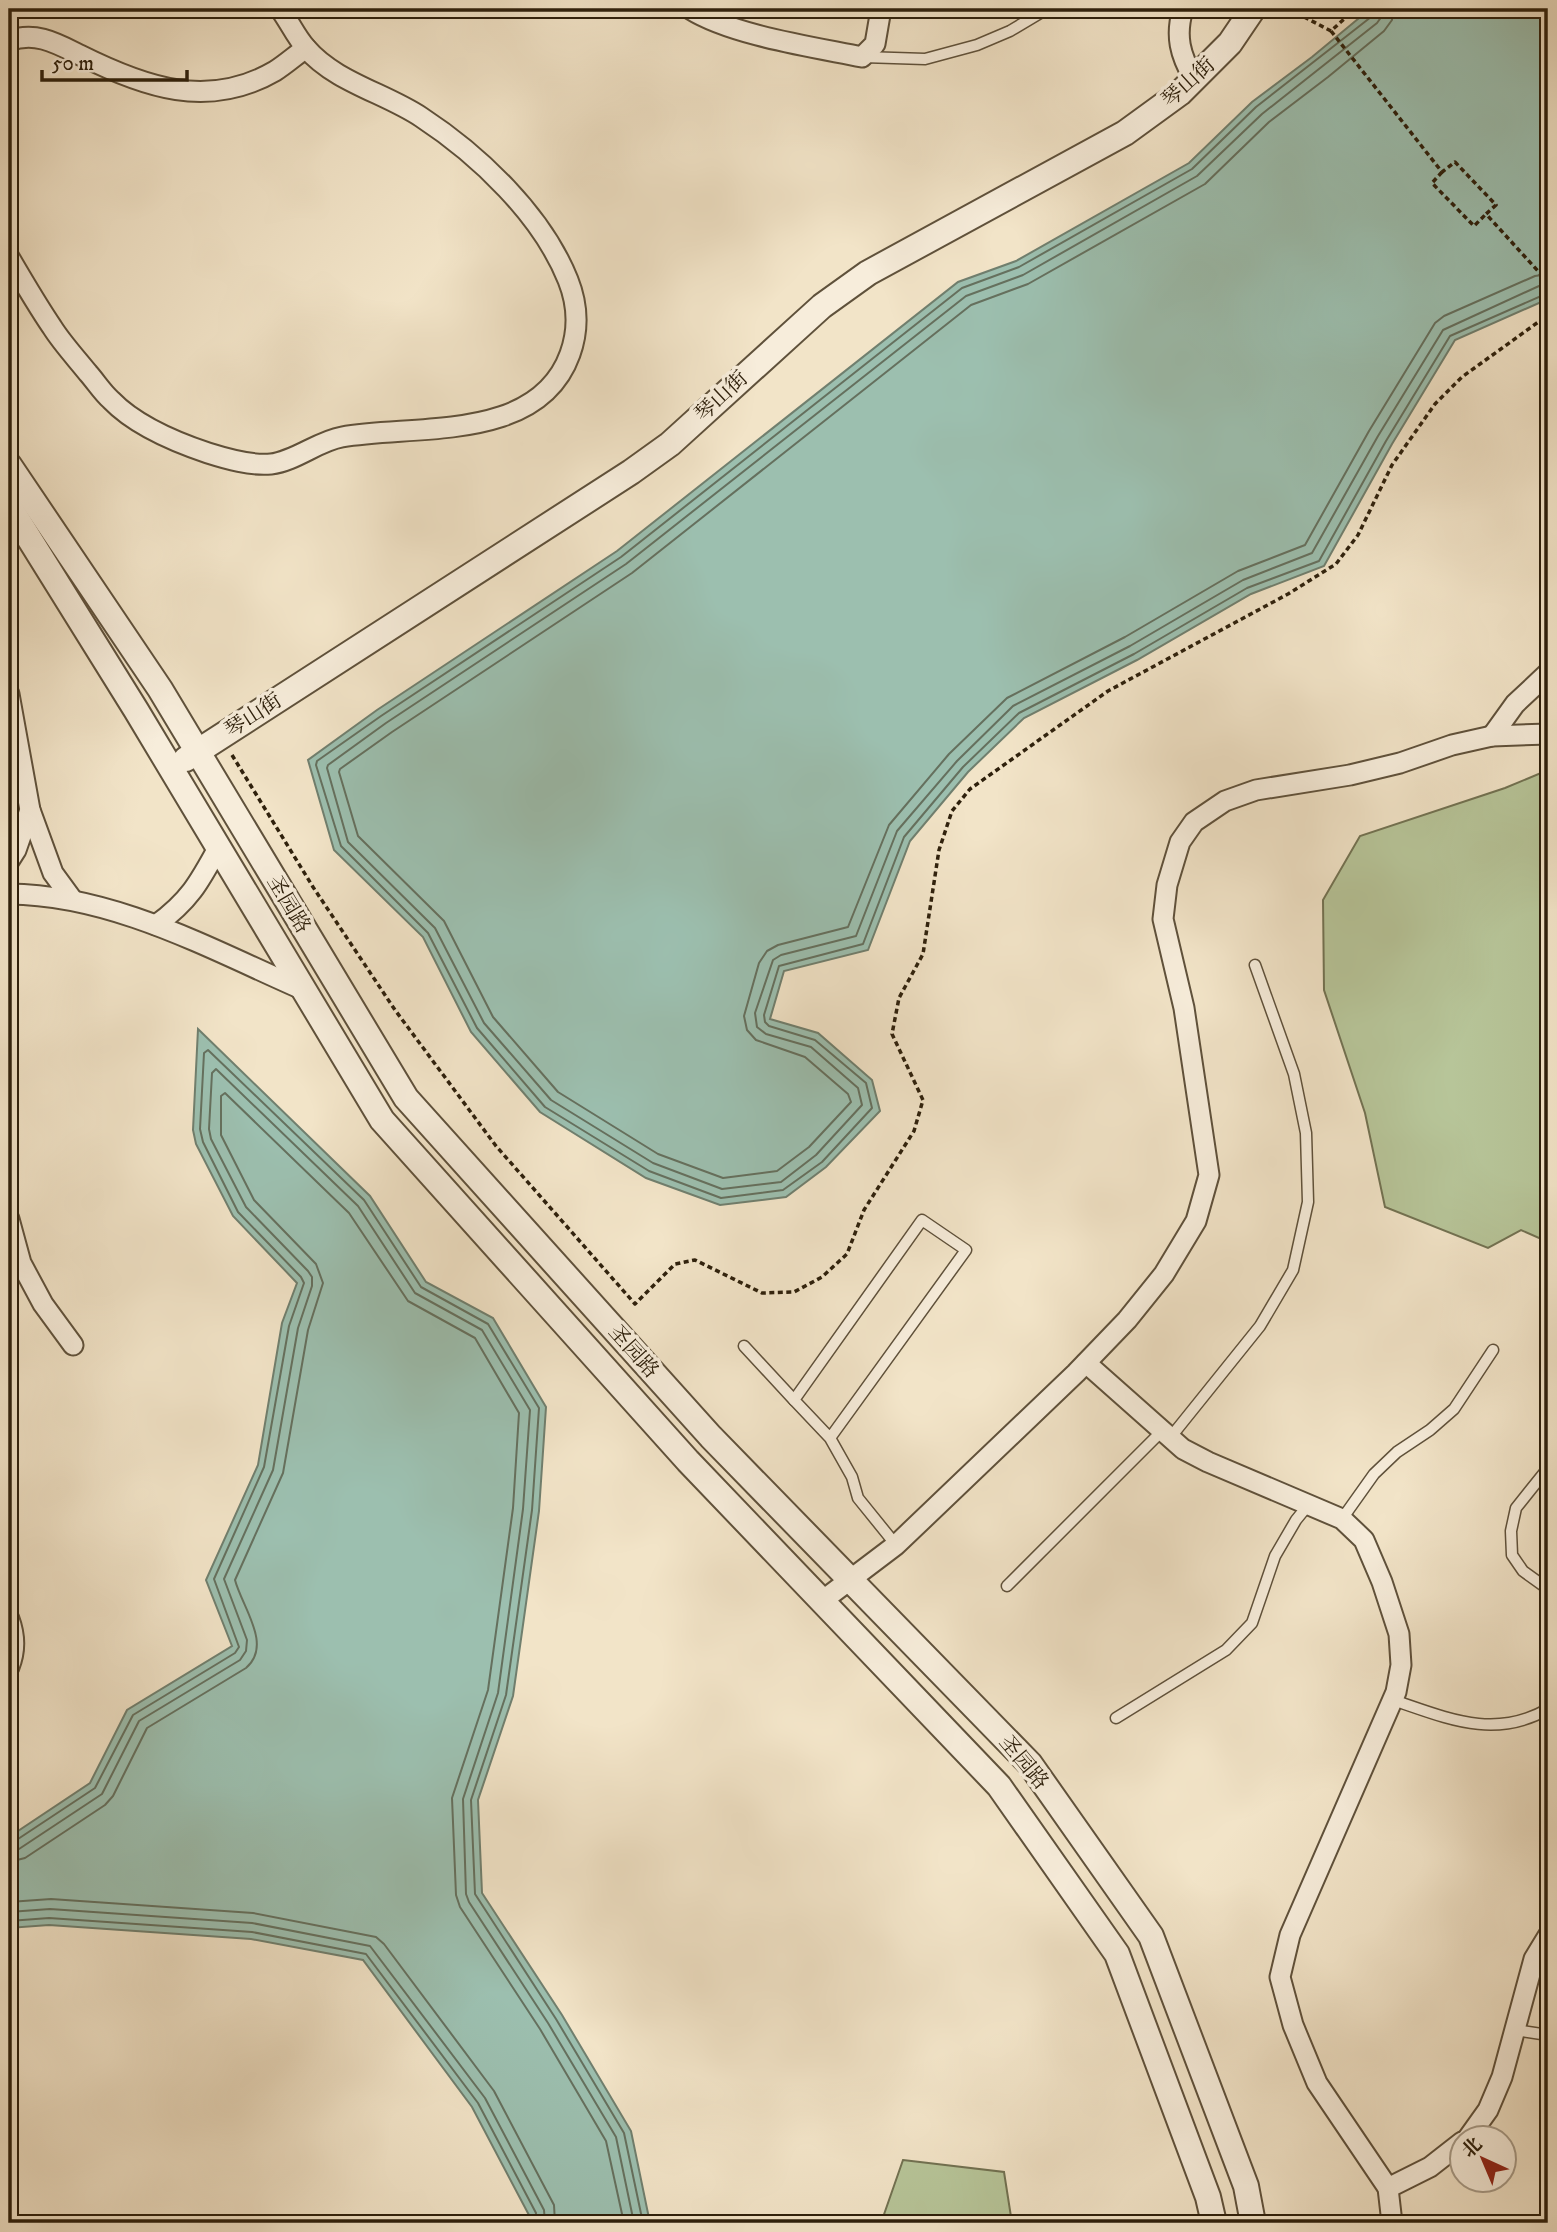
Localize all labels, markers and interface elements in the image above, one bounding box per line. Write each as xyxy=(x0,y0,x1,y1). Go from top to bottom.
scale bar xyxy=(42,38,187,82)
text: 50 m xyxy=(52,51,94,77)
street label: 琴山街 xyxy=(1157,52,1221,113)
street label: 琴山街 xyxy=(690,366,754,428)
street label: 琴山街 xyxy=(220,688,287,744)
street label: 圣园路 xyxy=(261,871,316,938)
street label: 圣园路 xyxy=(603,1320,664,1384)
street label: 圣园路 xyxy=(993,1730,1053,1795)
north arrow xyxy=(1448,2124,1518,2194)
text: 北 xyxy=(1457,2133,1487,2163)

